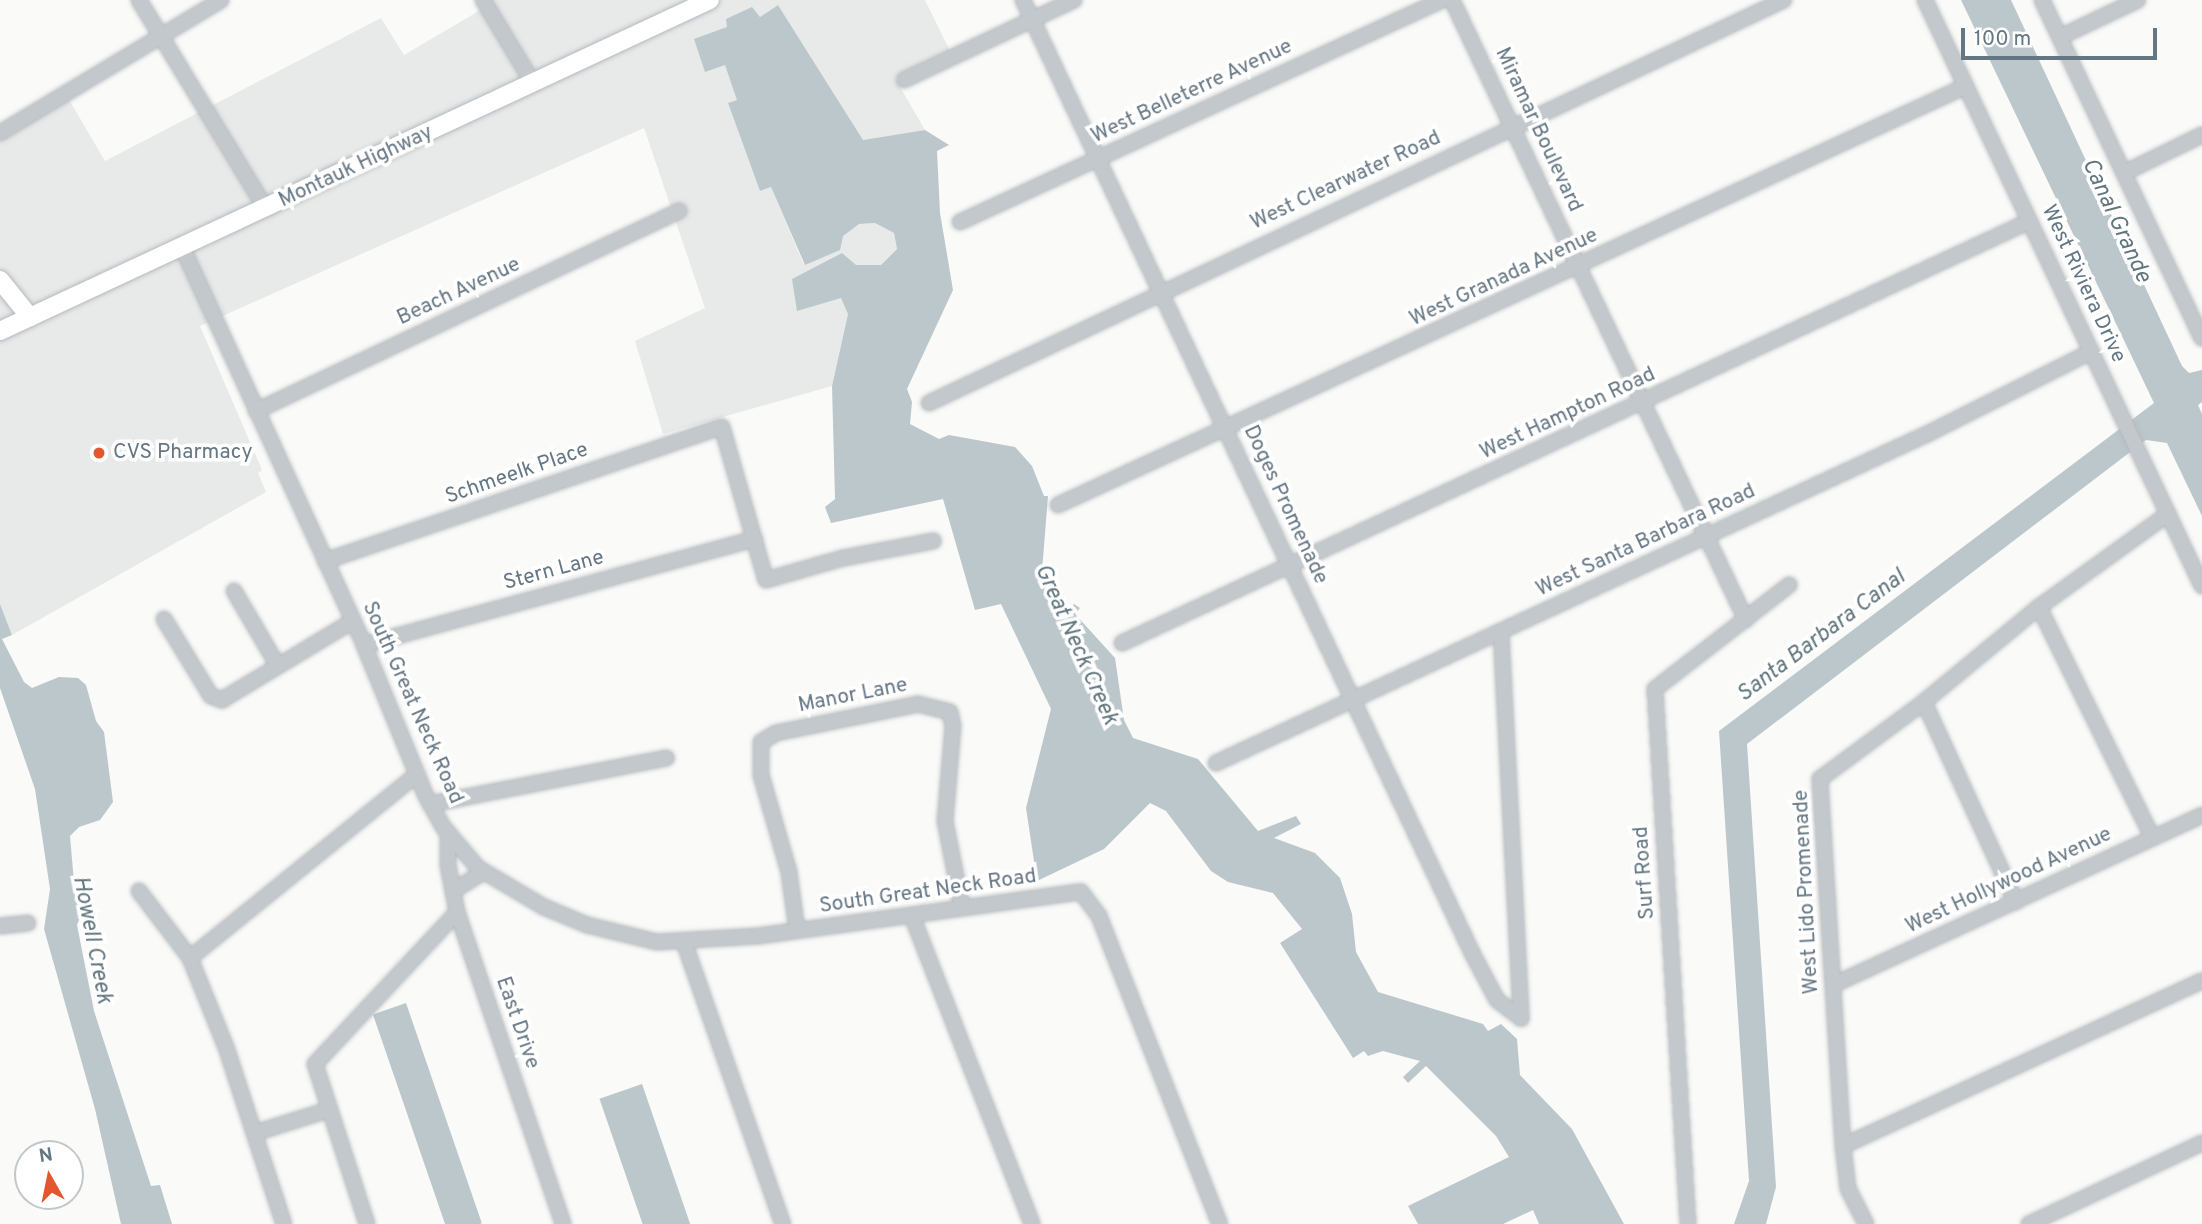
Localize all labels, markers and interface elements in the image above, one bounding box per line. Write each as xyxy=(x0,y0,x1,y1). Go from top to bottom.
scale bar xyxy=(1964,14,2160,58)
text: 100 m xyxy=(1974,26,2031,53)
street label: West Belleterre Avenue xyxy=(1087,34,1297,150)
street label: Miramar Boulevard xyxy=(1489,44,1587,216)
street label: Montauk Highway xyxy=(275,120,437,214)
street label: West Clearwater Road xyxy=(1247,126,1445,236)
water label: Canal Grande xyxy=(2074,155,2156,287)
street label: West Riviera Drive xyxy=(2035,201,2131,367)
street label: West Granada Avenue xyxy=(1406,223,1602,333)
street label: Beach Avenue xyxy=(393,252,525,332)
street label: West Hampton Road xyxy=(1476,362,1660,466)
street label: Doges Promenade xyxy=(1237,422,1333,588)
street label: Schmeelk Place xyxy=(442,438,592,510)
place label: CVS Pharmacy xyxy=(113,440,253,466)
marker: CVS Pharmacy xyxy=(91,445,107,461)
street label: West Santa Barbara Road xyxy=(1532,479,1760,603)
street label: Stern Lane xyxy=(501,546,607,596)
water label: Great Neck Creek xyxy=(1027,560,1123,730)
water label: Santa Barbara Canal xyxy=(1732,565,1912,709)
street label: South Great Neck Road xyxy=(356,598,468,808)
street label: Manor Lane xyxy=(796,673,910,719)
street label: West Lido Promenade xyxy=(1789,789,1825,995)
street label: West Hollywood Avenue xyxy=(1902,822,2116,940)
street label: Surf Road xyxy=(1629,826,1661,920)
street label: South Great Neck Road xyxy=(818,864,1038,920)
water label: Howell Creek xyxy=(65,874,117,1006)
street label: East Drive xyxy=(489,974,545,1072)
north arrow xyxy=(14,1140,84,1210)
text: N xyxy=(37,1143,55,1169)

